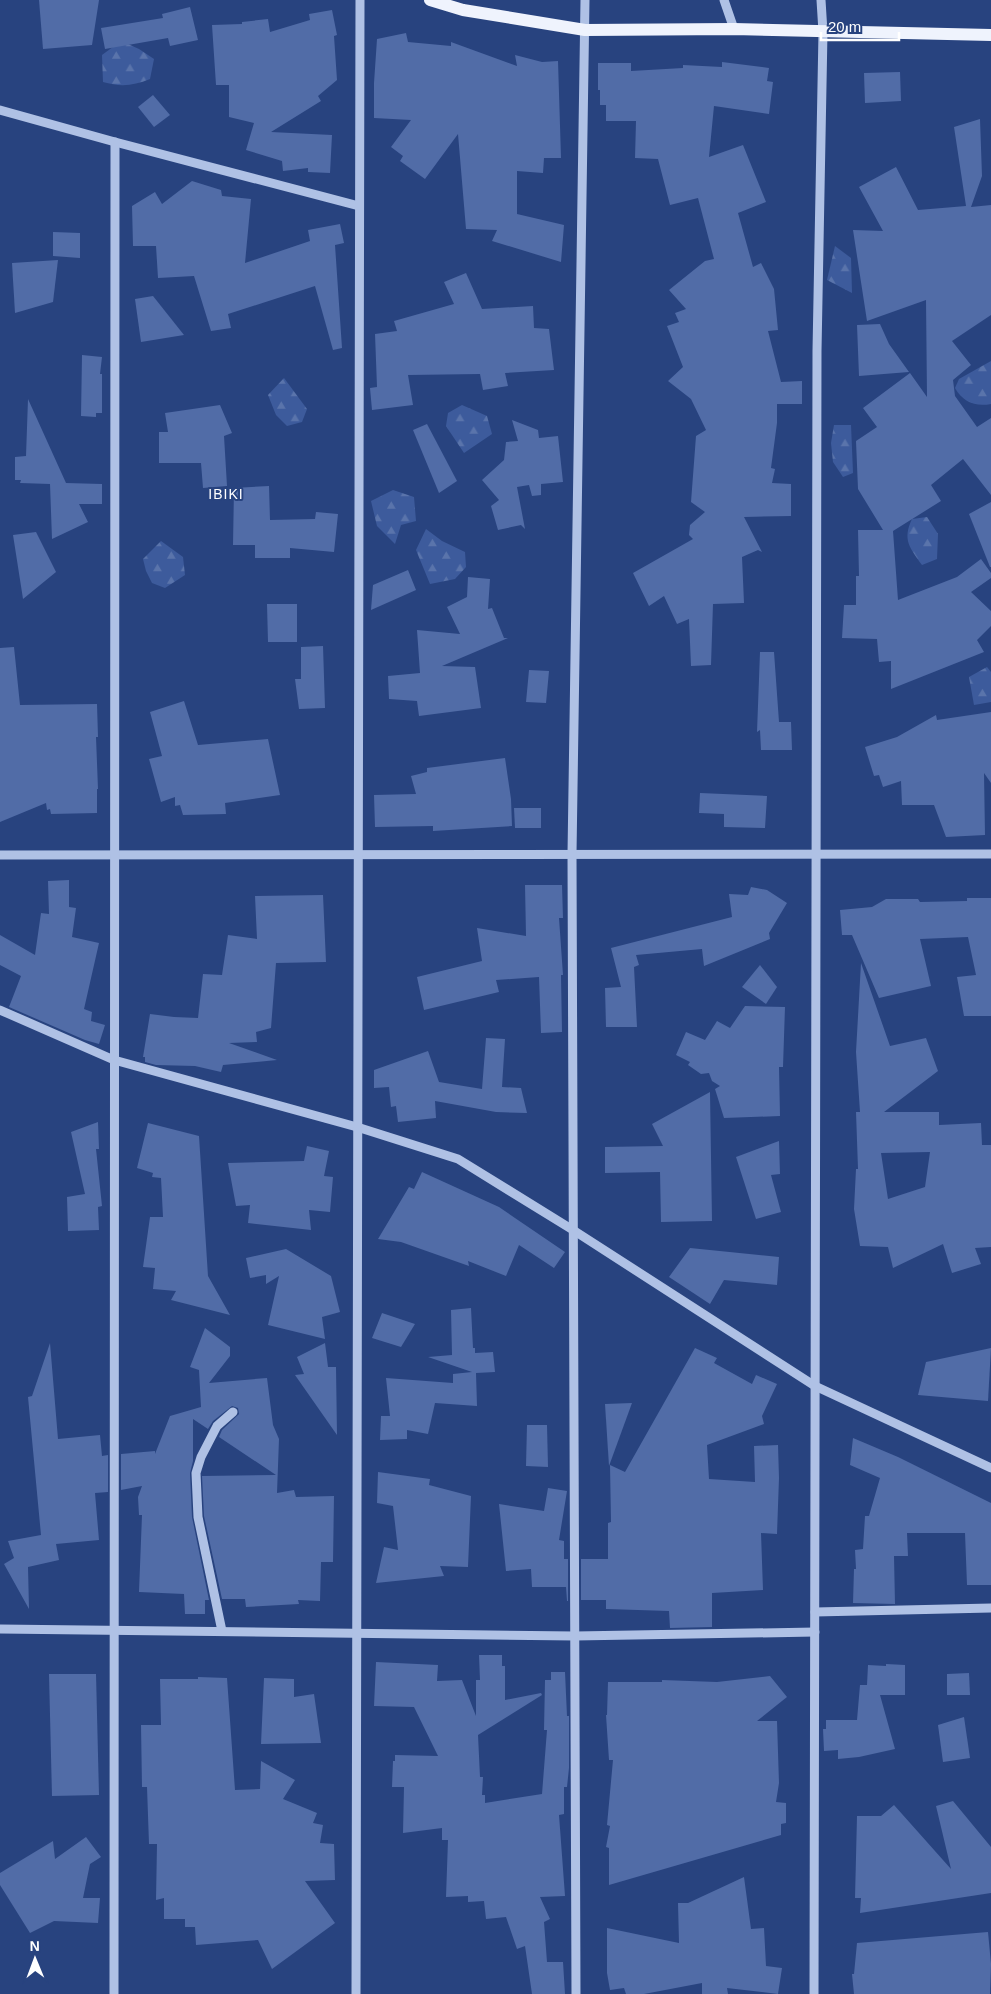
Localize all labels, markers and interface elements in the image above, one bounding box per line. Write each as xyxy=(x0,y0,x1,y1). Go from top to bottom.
scale bar xyxy=(821,10,898,42)
text: 20 m xyxy=(828,18,861,35)
district label: IBIKI xyxy=(208,486,244,502)
north arrow xyxy=(10,1934,60,1984)
text: N xyxy=(30,1938,40,1954)

